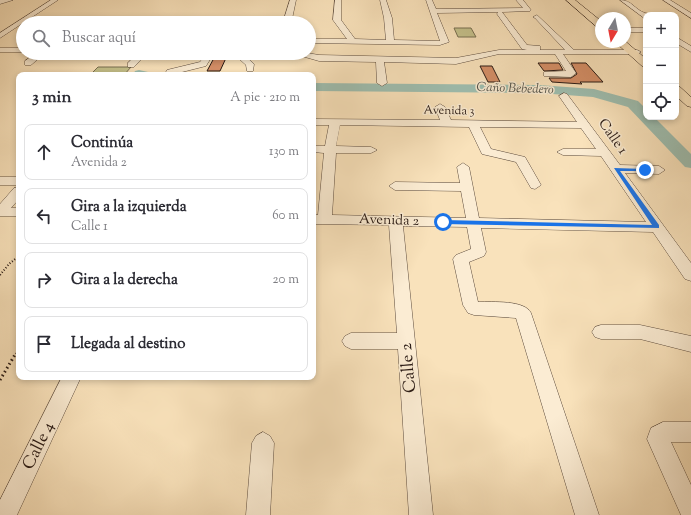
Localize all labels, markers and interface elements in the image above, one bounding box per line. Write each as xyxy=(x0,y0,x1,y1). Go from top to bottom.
north arrow xyxy=(595,12,631,48)
map controls xyxy=(643,12,679,120)
button: + xyxy=(643,12,679,48)
search box xyxy=(16,16,316,60)
icon: search xyxy=(30,27,52,49)
text: Buscar aquí xyxy=(62,28,136,49)
button: − xyxy=(643,48,679,84)
water label: Caño Bebedero xyxy=(476,79,554,99)
button: locate xyxy=(643,84,679,120)
text: 3 min xyxy=(32,86,71,110)
text: A pie · 210 m xyxy=(230,89,300,107)
street label: Avenida 3 xyxy=(423,102,475,120)
street label: Calle 1 xyxy=(592,115,632,159)
text: Continúa xyxy=(71,133,133,154)
icon: ahead xyxy=(33,141,55,163)
text: 130 m xyxy=(269,143,299,161)
text: Avenida 2 xyxy=(71,154,127,172)
route end xyxy=(636,161,654,179)
text: Gira a la izquierda xyxy=(71,197,187,218)
icon: left xyxy=(33,205,55,227)
text: 60 m xyxy=(272,207,299,225)
street label: Avenida 2 xyxy=(359,210,420,232)
route start xyxy=(434,213,452,231)
text: Calle 1 xyxy=(71,218,108,236)
icon: right xyxy=(33,269,55,291)
text: Gira a la derecha xyxy=(71,270,178,291)
text: 20 m xyxy=(273,271,299,289)
icon: arrive xyxy=(33,333,55,355)
text: Llegada al destino xyxy=(71,334,186,355)
street label: Calle 2 xyxy=(395,342,423,394)
street label: Calle 4 xyxy=(17,418,61,474)

